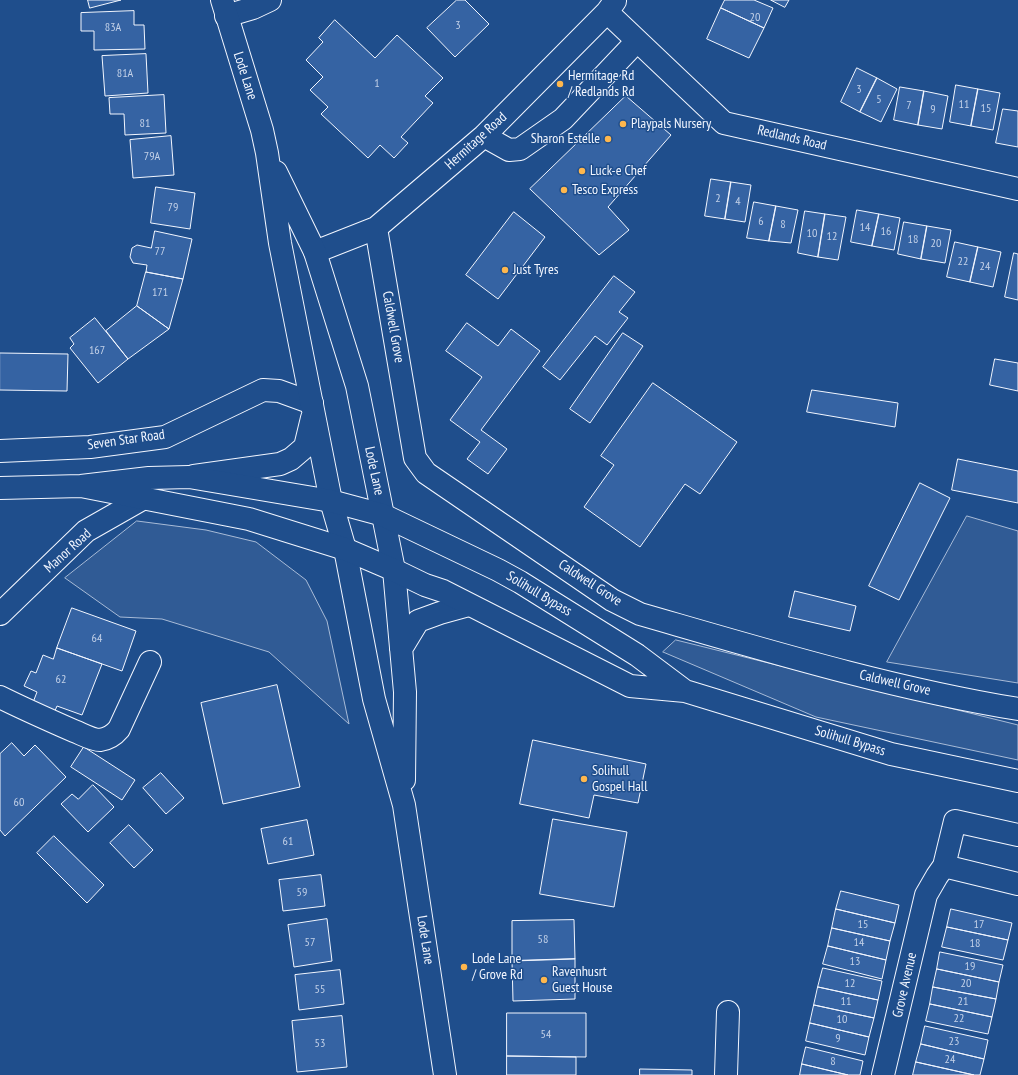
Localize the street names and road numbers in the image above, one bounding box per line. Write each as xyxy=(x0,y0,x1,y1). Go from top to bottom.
street label: Lode Lane xyxy=(229,50,261,102)
street label: Hermitage Road xyxy=(442,109,510,173)
street label: Redlands Road xyxy=(756,122,828,154)
street label: Caldwell Grove xyxy=(378,290,408,364)
street label: Seven Star Road xyxy=(86,426,166,454)
street label: Lode Lane xyxy=(361,445,387,497)
street label: Manor Road xyxy=(41,526,95,576)
street label: Caldwell Grove xyxy=(555,556,625,610)
street label: Solihull Bypass xyxy=(503,568,575,620)
street label: Caldwell Grove xyxy=(858,667,932,699)
street label: Solihull Bypass xyxy=(813,722,887,760)
street label: Lode Lane xyxy=(413,914,437,966)
street label: Grove Avenue xyxy=(889,951,921,1019)

